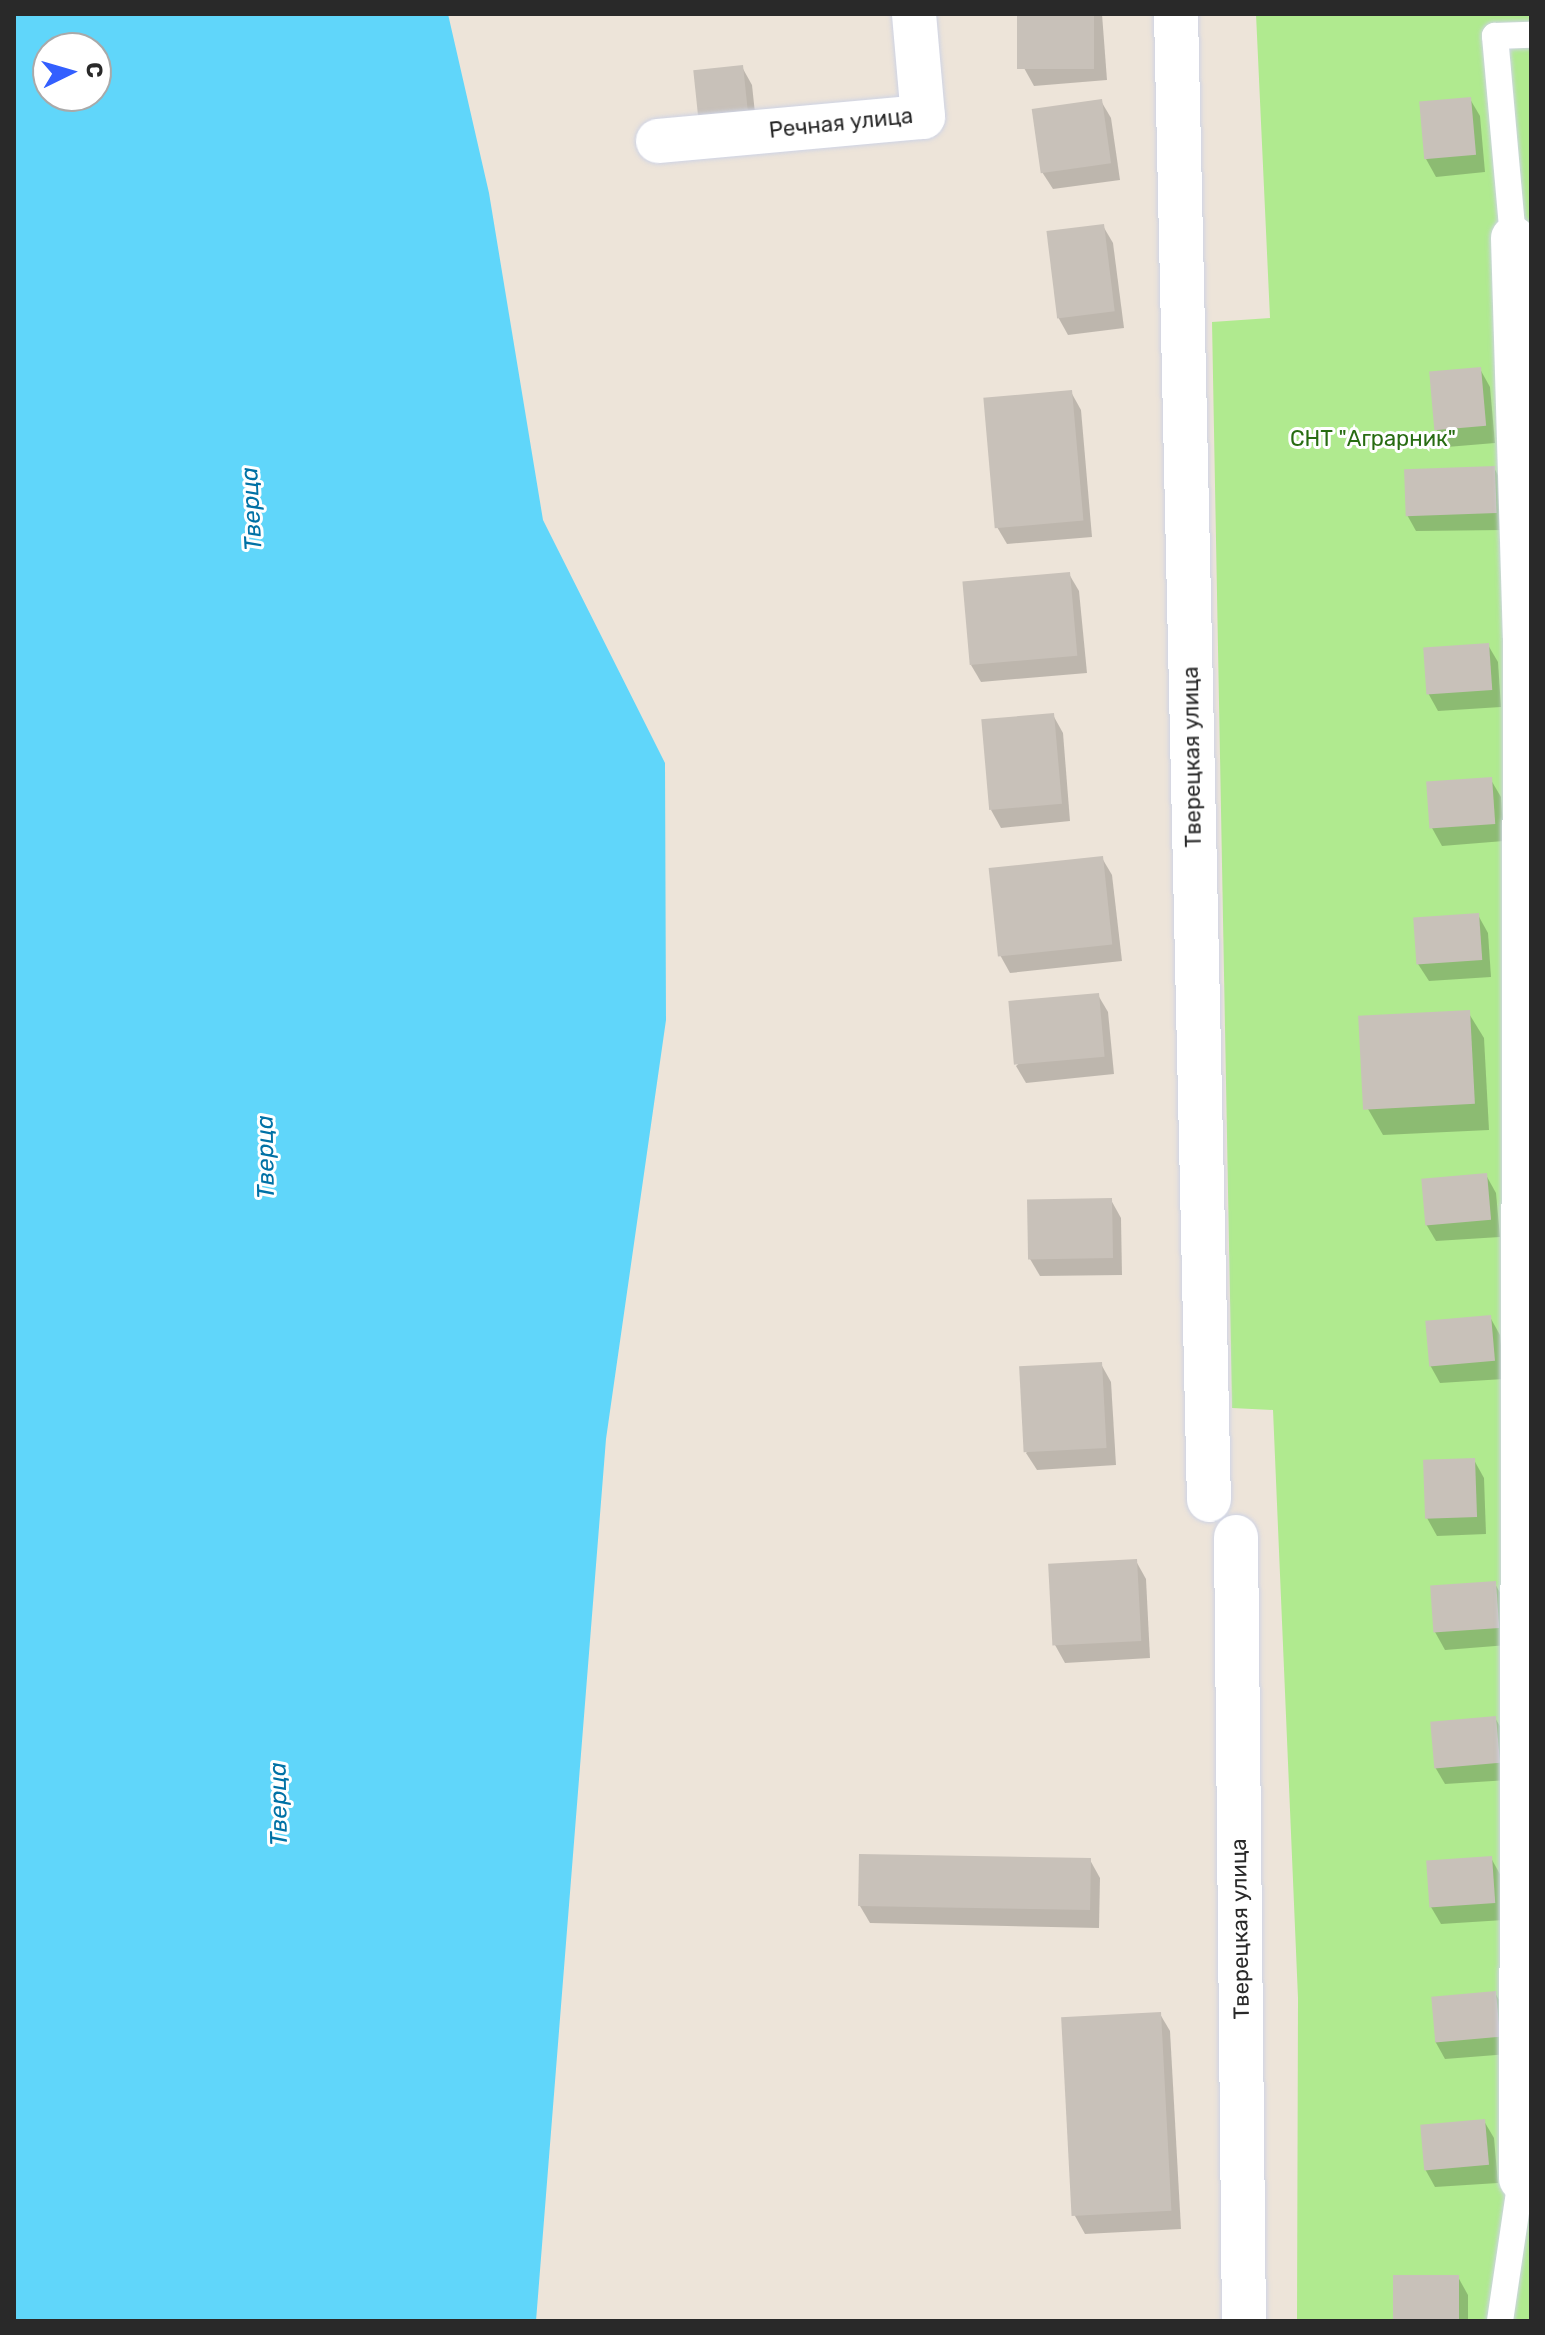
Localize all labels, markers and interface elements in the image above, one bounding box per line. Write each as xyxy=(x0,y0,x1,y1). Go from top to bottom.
north arrow xyxy=(32,32,112,112)
text: С xyxy=(80,61,109,79)
street label: Речная улица xyxy=(768,102,914,144)
park label: СНТ "Аграрник" xyxy=(1290,426,1456,452)
water label: Тверца xyxy=(235,466,269,552)
street label: Тверецкая улица xyxy=(1177,666,1207,848)
water label: Тверца xyxy=(251,1115,281,1199)
water label: Тверца xyxy=(264,1762,294,1846)
street label: Тверецкая улица xyxy=(1225,1838,1255,2020)

